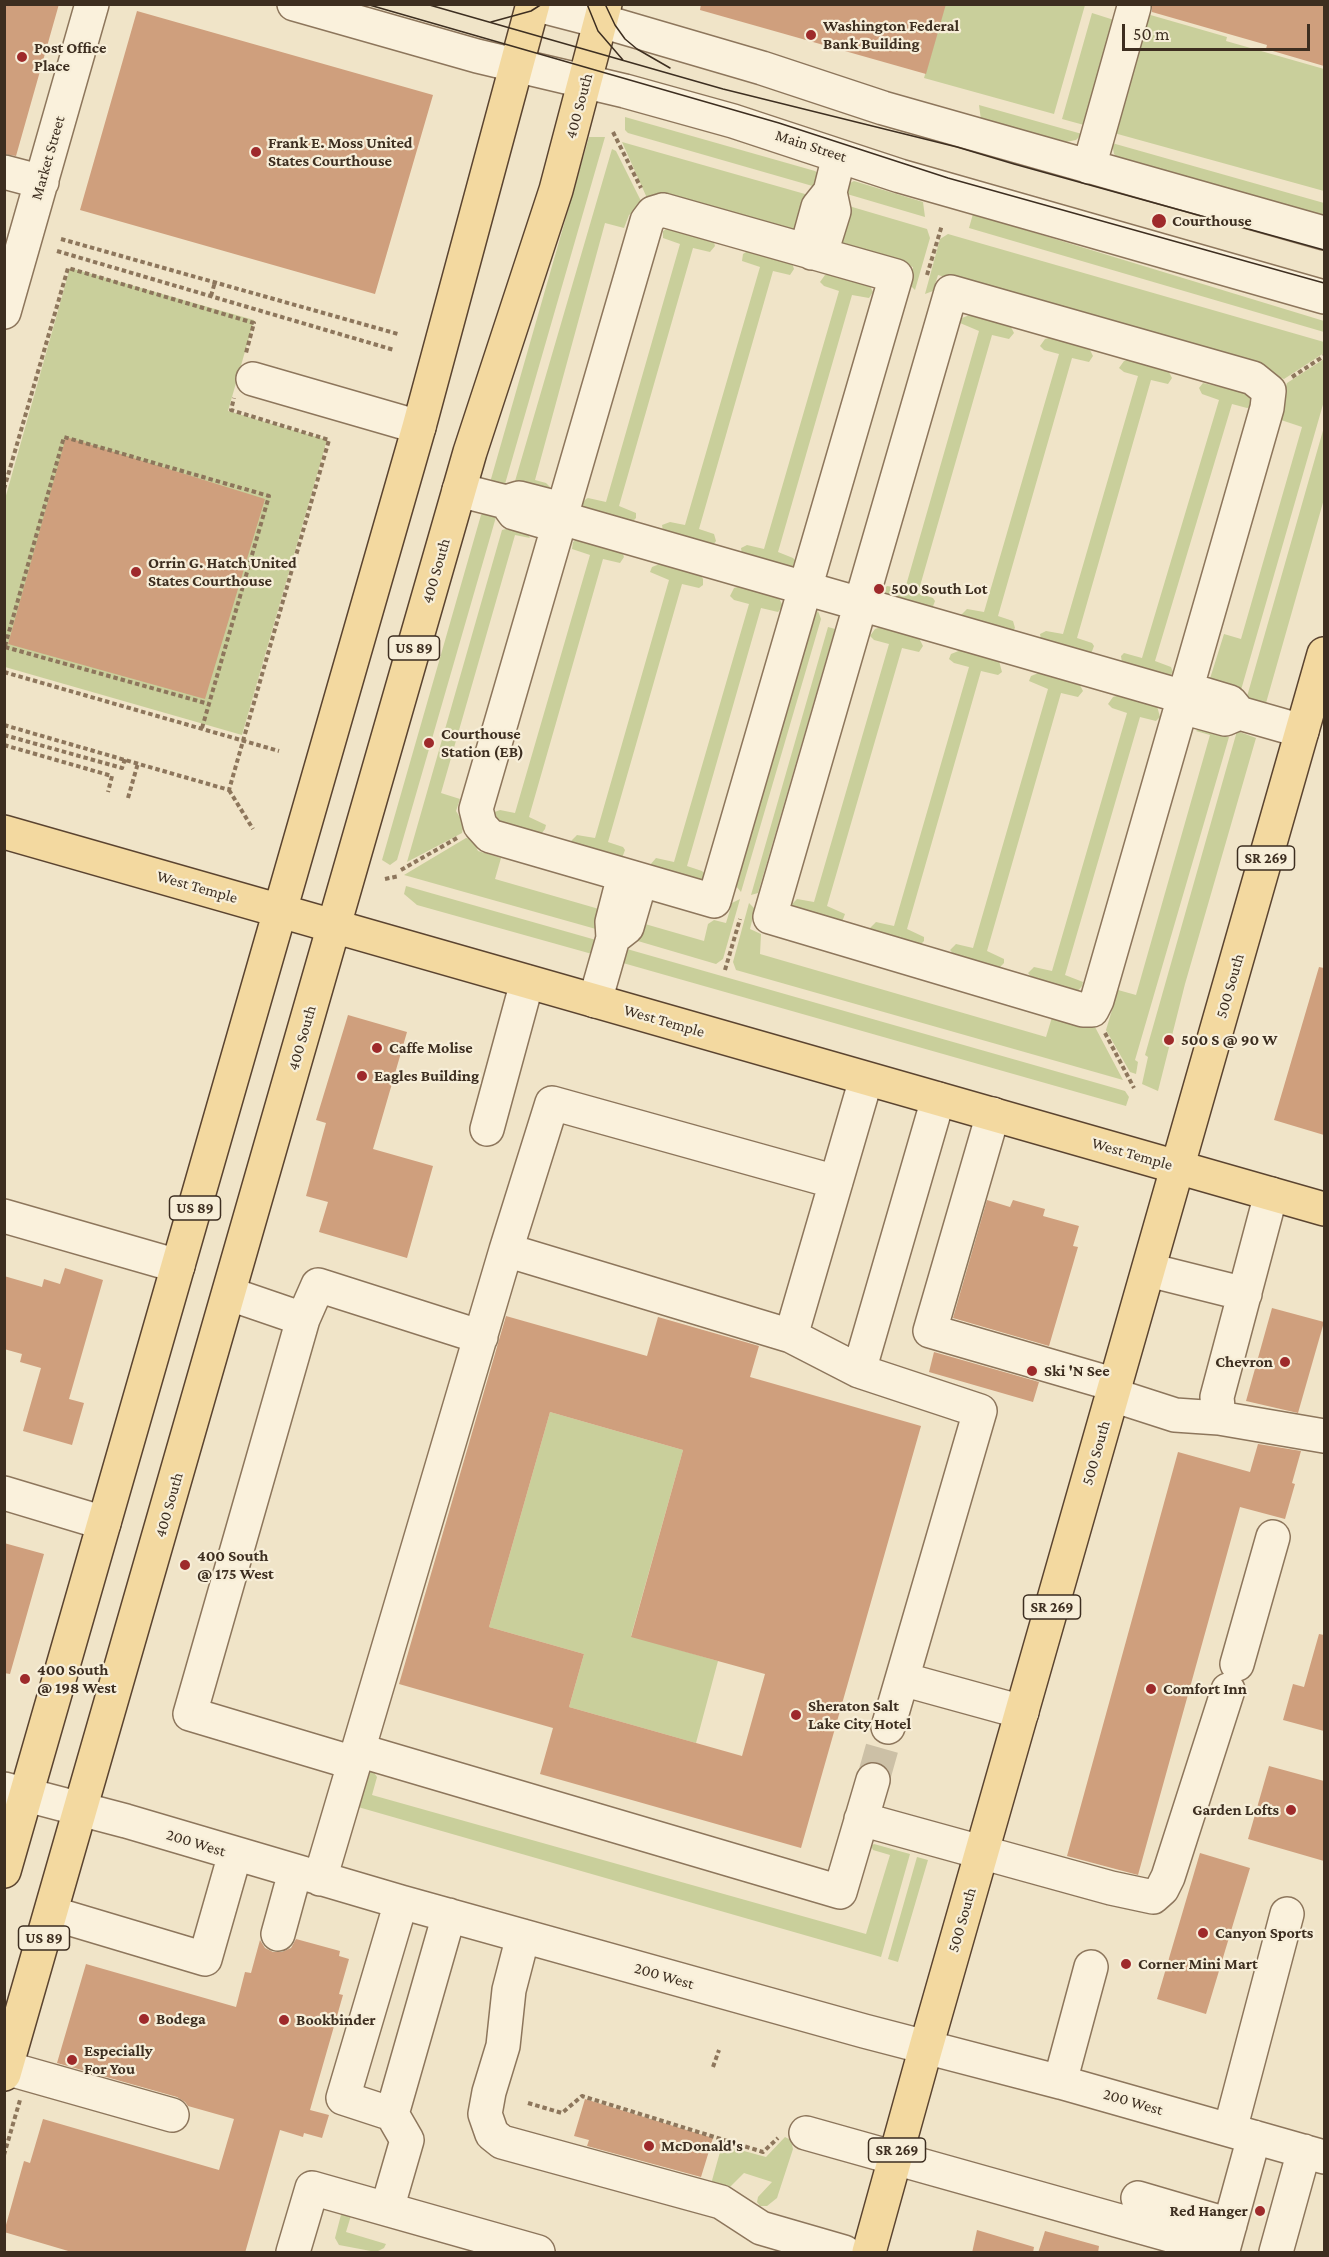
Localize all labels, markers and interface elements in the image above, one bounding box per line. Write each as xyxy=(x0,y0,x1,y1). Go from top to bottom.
scale bar xyxy=(1125,12,1312,50)
place label: Washington Federal Bank Building xyxy=(823,16,959,54)
text: 50 m xyxy=(1133,24,1170,44)
marker: Washington Federal Bank Building xyxy=(804,28,818,42)
place label: Post Office Place xyxy=(34,38,106,76)
marker: Post Office Place xyxy=(15,50,29,64)
street label: 400 South xyxy=(561,71,597,141)
street label: Market Street xyxy=(27,114,69,202)
street label: Main Street xyxy=(773,125,849,167)
place label: Frank E. Moss United States Courthouse xyxy=(268,133,413,171)
marker: Frank E. Moss United States Courthouse xyxy=(249,145,263,159)
place label: Courthouse xyxy=(1172,211,1252,231)
marker: Courthouse xyxy=(1150,212,1168,230)
street label: 400 South xyxy=(418,536,454,606)
place label: Orrin G. Hatch United States Courthouse xyxy=(148,553,297,591)
marker: Orrin G. Hatch United States Courthouse xyxy=(129,565,143,579)
place label: 500 South Lot xyxy=(891,579,988,599)
marker: 500 South Lot xyxy=(872,582,886,596)
road number: US 89 xyxy=(388,636,440,660)
place label: Courthouse Station (EB) xyxy=(441,724,524,762)
marker: Courthouse Station (EB) xyxy=(422,736,436,750)
road number: SR 269 xyxy=(1238,846,1294,870)
street label: West Temple xyxy=(154,866,240,908)
street label: 500 South xyxy=(1212,951,1248,1021)
street label: West Temple xyxy=(621,1000,707,1042)
street label: 400 South xyxy=(284,1003,320,1073)
place label: 500 S @ 90 W xyxy=(1181,1030,1278,1050)
marker: 500 S @ 90 W xyxy=(1162,1033,1176,1047)
place label: Caffe Molise xyxy=(389,1038,473,1058)
marker: Caffe Molise xyxy=(370,1041,384,1055)
place label: Eagles Building xyxy=(374,1066,479,1086)
marker: Eagles Building xyxy=(355,1069,369,1083)
street label: West Temple xyxy=(1089,1133,1175,1175)
road number: US 89 xyxy=(170,1196,220,1220)
place label: Chevron xyxy=(1215,1352,1273,1372)
marker: Chevron xyxy=(1278,1355,1292,1369)
place label: Ski 'N See xyxy=(1044,1361,1110,1381)
marker: Ski 'N See xyxy=(1025,1364,1039,1378)
street label: 500 South xyxy=(1078,1418,1114,1488)
street label: 400 South xyxy=(151,1470,187,1540)
place label: 400 South @ 175 West xyxy=(197,1546,274,1584)
marker: 400 South @ 175 West xyxy=(178,1558,192,1572)
road number: SR 269 xyxy=(1024,1595,1080,1619)
place label: 400 South @ 198 West xyxy=(37,1660,117,1698)
marker: 400 South @ 198 West xyxy=(18,1672,32,1686)
place label: Comfort Inn xyxy=(1163,1679,1247,1699)
marker: Comfort Inn xyxy=(1144,1682,1158,1696)
place label: Sheraton Salt Lake City Hotel xyxy=(808,1696,911,1734)
marker: Sheraton Salt Lake City Hotel xyxy=(789,1708,803,1722)
place label: Garden Lofts xyxy=(1192,1800,1279,1820)
marker: Garden Lofts xyxy=(1284,1803,1298,1817)
street label: 200 West xyxy=(164,1825,228,1861)
street label: 500 South xyxy=(944,1885,980,1955)
place label: Canyon Sports xyxy=(1215,1923,1313,1943)
road number: US 89 xyxy=(18,1926,70,1950)
marker: Canyon Sports xyxy=(1196,1926,1210,1940)
place label: Corner Mini Mart xyxy=(1138,1954,1258,1974)
marker: Corner Mini Mart xyxy=(1119,1957,1133,1971)
street label: 200 West xyxy=(632,1958,696,1994)
place label: Bodega xyxy=(156,2009,206,2029)
place label: Bookbinder xyxy=(296,2010,376,2030)
marker: Bodega xyxy=(137,2012,151,2026)
marker: Bookbinder xyxy=(277,2013,291,2027)
place label: Especially For You xyxy=(84,2041,153,2079)
marker: Especially For You xyxy=(65,2053,79,2067)
street label: 200 West xyxy=(1101,2084,1165,2120)
place label: McDonald's xyxy=(661,2136,743,2156)
road number: SR 269 xyxy=(868,2138,926,2162)
marker: McDonald's xyxy=(642,2139,656,2153)
place label: Red Hanger xyxy=(1169,2201,1248,2221)
marker: Red Hanger xyxy=(1253,2204,1267,2218)

